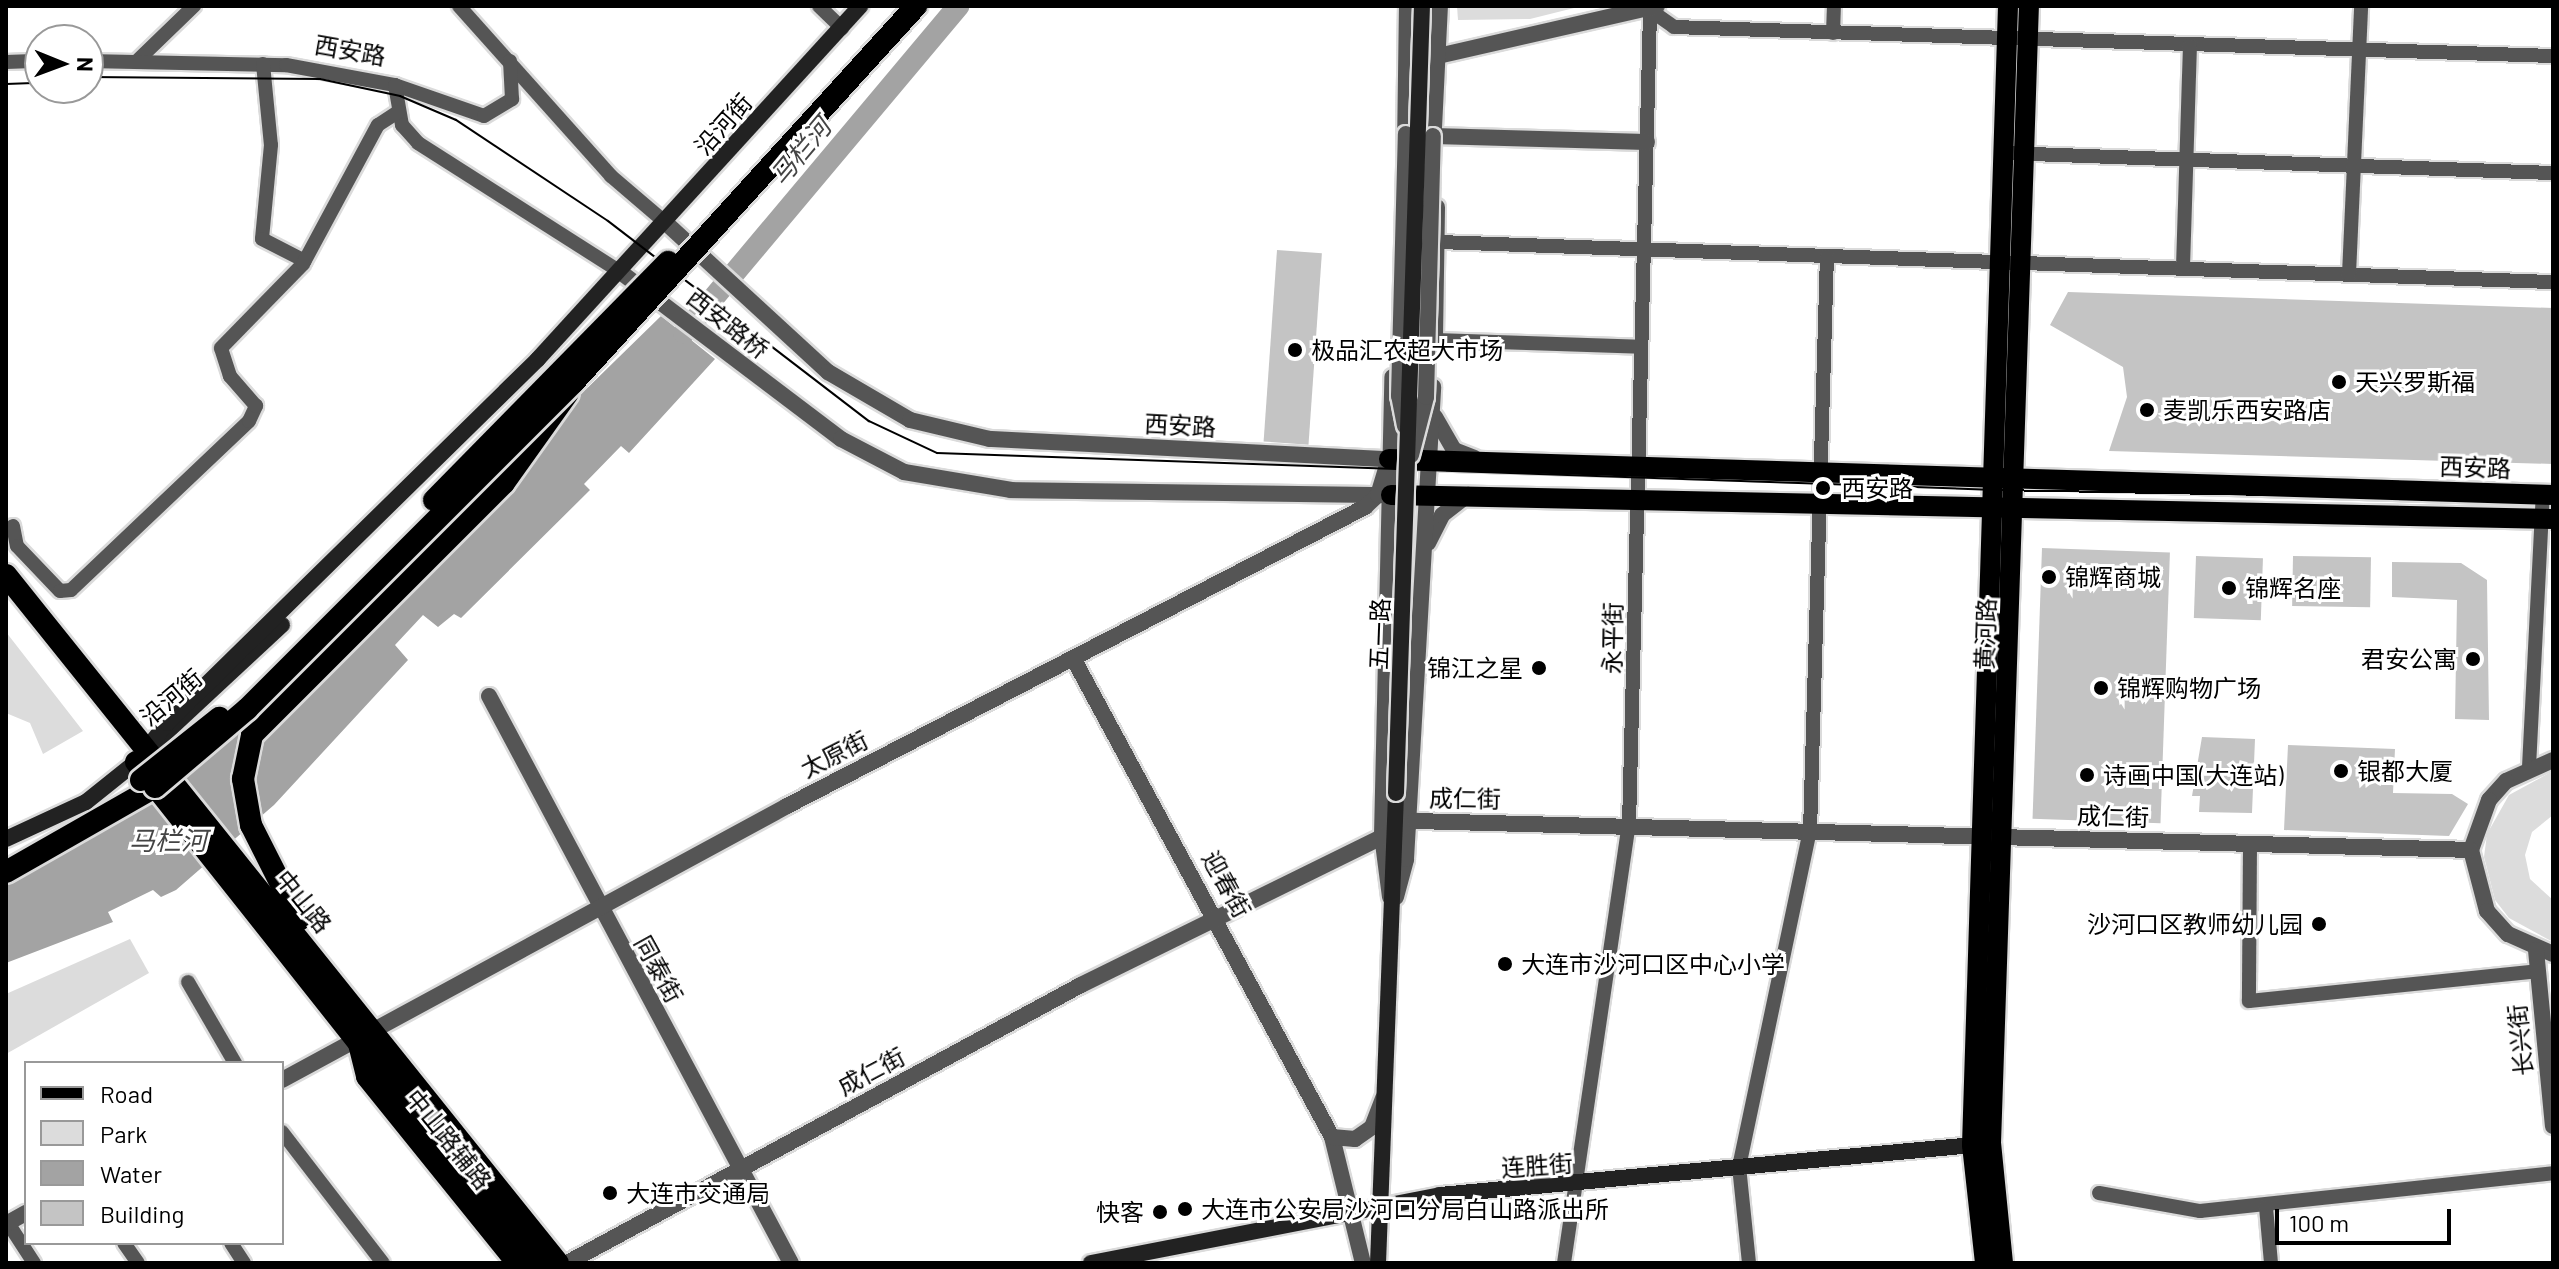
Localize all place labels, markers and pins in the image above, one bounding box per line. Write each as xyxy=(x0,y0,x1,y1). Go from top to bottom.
place label: 极品汇农超大市场 xyxy=(1311,336,1503,364)
marker: 极品汇农超大市场 xyxy=(1286,341,1304,359)
place label: 天兴罗斯福 xyxy=(2355,368,2475,396)
marker: 天兴罗斯福 xyxy=(2330,373,2348,391)
place label: 麦凯乐西安路店 xyxy=(2163,396,2331,424)
marker: 麦凯乐西安路店 xyxy=(2138,401,2156,419)
place label: 西安路 xyxy=(1841,474,1913,502)
marker: 西安路 xyxy=(1812,477,1834,499)
place label: 锦辉商城 xyxy=(2065,563,2161,591)
marker: 锦辉商城 xyxy=(2040,568,2058,586)
place label: 锦辉名座 xyxy=(2245,574,2341,602)
marker: 锦辉名座 xyxy=(2220,579,2238,597)
place label: 君安公寓 xyxy=(2361,645,2457,673)
marker: 君安公寓 xyxy=(2464,650,2482,668)
place label: 锦江之星 xyxy=(1427,654,1523,682)
marker: 锦江之星 xyxy=(1530,659,1548,677)
place label: 锦辉购物广场 xyxy=(2117,674,2261,702)
marker: 锦辉购物广场 xyxy=(2092,679,2110,697)
place label: 银都大厦 xyxy=(2357,757,2453,785)
place label: 诗画中国(大连站) xyxy=(2103,761,2284,789)
marker: 银都大厦 xyxy=(2332,762,2350,780)
marker: 诗画中国(大连站) xyxy=(2078,766,2096,784)
place label: 沙河口区教师幼儿园 xyxy=(2087,910,2303,938)
marker: 沙河口区教师幼儿园 xyxy=(2310,915,2328,933)
place label: 大连市沙河口区中心小学 xyxy=(1521,950,1785,978)
marker: 大连市沙河口区中心小学 xyxy=(1496,955,1514,973)
place label: 大连市交通局 xyxy=(626,1179,770,1207)
marker: 大连市交通局 xyxy=(601,1184,619,1202)
place label: 大连市公安局沙河口分局白山路派出所 xyxy=(1201,1195,1609,1223)
place label: 快客 xyxy=(1096,1198,1144,1226)
marker: 大连市公安局沙河口分局白山路派出所 xyxy=(1176,1200,1194,1218)
marker: 快客 xyxy=(1151,1203,1169,1221)

